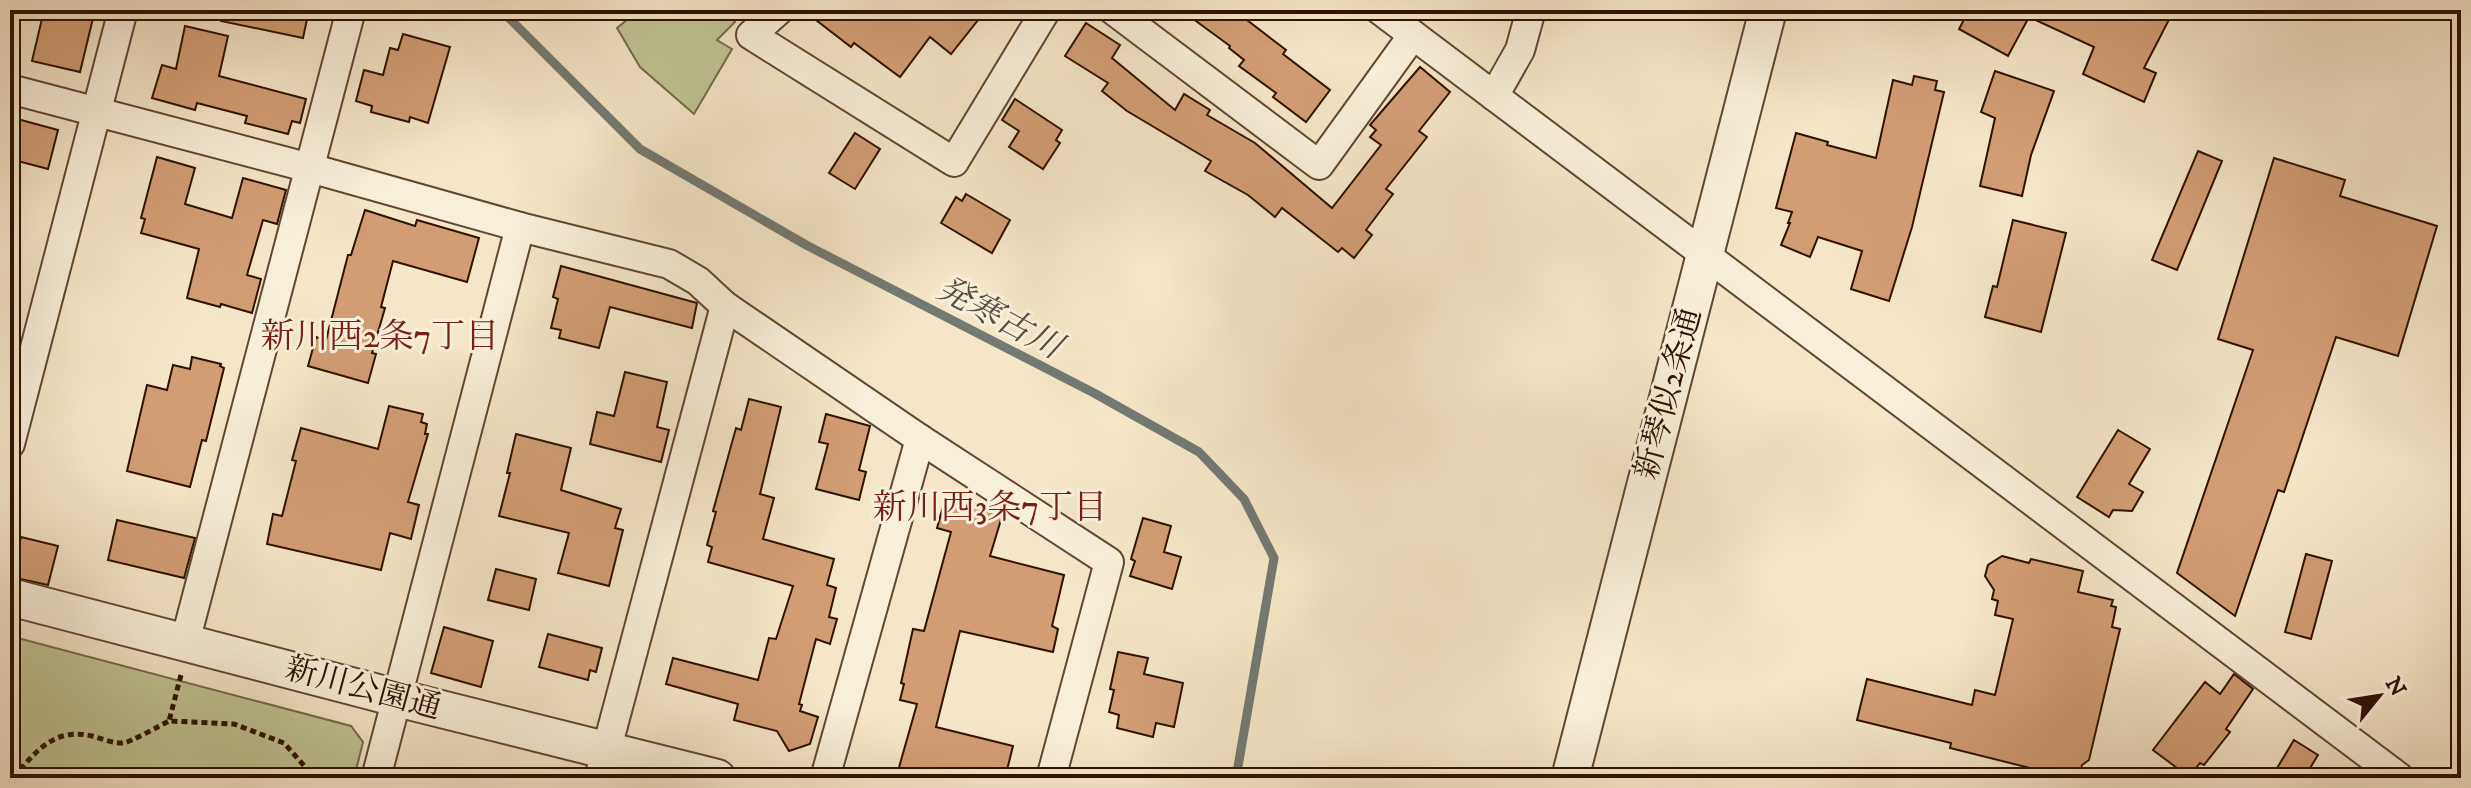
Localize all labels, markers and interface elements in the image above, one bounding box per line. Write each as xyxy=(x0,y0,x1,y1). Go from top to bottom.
water label: 発寒古川 xyxy=(929,268,1072,370)
street label: 新琴似2条通 xyxy=(1627,304,1711,484)
district label: 新川西2条7丁目 xyxy=(261,316,499,358)
district label: 新川西3条7丁目 xyxy=(873,487,1107,529)
street label: 新川公園通 xyxy=(281,649,445,729)
north arrow xyxy=(2339,656,2419,736)
text: N xyxy=(2379,672,2411,701)

